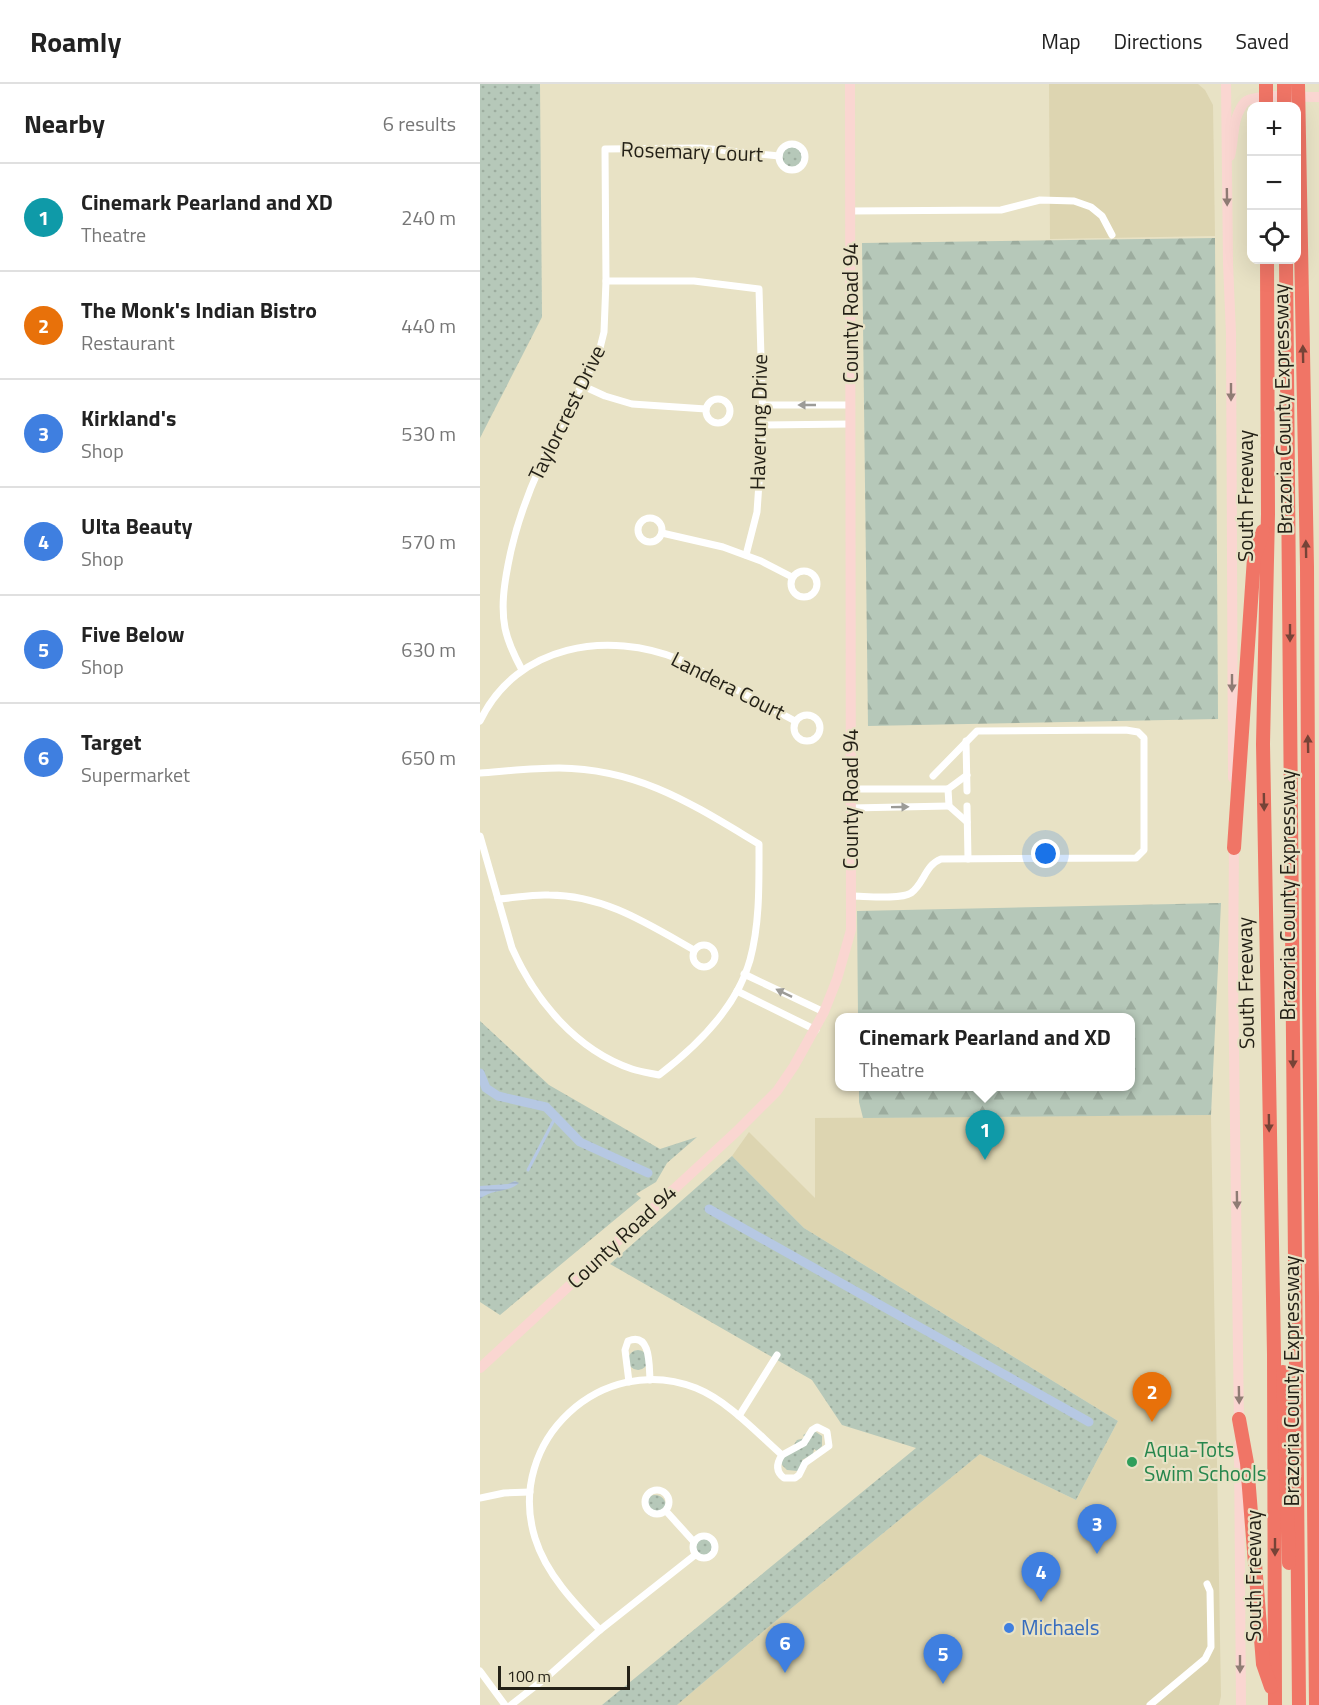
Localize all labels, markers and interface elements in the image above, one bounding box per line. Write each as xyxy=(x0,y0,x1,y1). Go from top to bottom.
text: Roamly xyxy=(30,20,121,63)
text: Map xyxy=(1041,25,1081,57)
text: Directions xyxy=(1114,25,1203,57)
text: Saved xyxy=(1236,25,1289,57)
map controls xyxy=(1247,102,1301,264)
button: + xyxy=(1247,102,1301,156)
text: Nearby xyxy=(24,104,105,143)
text: 6 results xyxy=(383,108,456,139)
street label: Rosemary Court xyxy=(620,133,764,169)
button: − xyxy=(1247,156,1301,210)
text: Cinemark Pearland and XD xyxy=(81,185,333,219)
one-way arrow xyxy=(1222,187,1232,206)
text: 1 xyxy=(38,202,49,233)
text: 240 m xyxy=(401,202,456,233)
button: locate xyxy=(1247,210,1301,264)
text: Theatre xyxy=(81,219,146,250)
street label: County Road 94 xyxy=(834,243,866,383)
street label: Brazoria County Expressway xyxy=(1264,283,1300,535)
text: The Monk's Indian Bistro xyxy=(81,293,317,327)
text: 2 xyxy=(38,310,49,341)
text: 440 m xyxy=(401,310,456,341)
text: Restaurant xyxy=(81,327,175,358)
street label: Taylorcrest Drive xyxy=(519,339,613,486)
one-way arrow xyxy=(1298,344,1308,363)
street label: Haverung Drive xyxy=(741,354,775,490)
one-way arrow xyxy=(1226,382,1236,401)
one-way arrow xyxy=(797,400,816,410)
text: Kirkland's xyxy=(81,401,176,435)
text: 3 xyxy=(38,418,49,449)
text: 530 m xyxy=(401,418,456,449)
street label: South Freeway xyxy=(1229,430,1261,562)
text: Shop xyxy=(81,435,124,466)
text: Ulta Beauty xyxy=(81,509,192,543)
text: 4 xyxy=(38,526,49,557)
text: 570 m xyxy=(401,526,456,557)
one-way arrow xyxy=(1302,539,1311,558)
text: Shop xyxy=(81,543,124,574)
text: Five Below xyxy=(81,617,184,651)
one-way arrow xyxy=(1285,623,1295,642)
text: 5 xyxy=(38,634,49,665)
text: 630 m xyxy=(401,634,456,665)
street label: Landera Court xyxy=(666,643,792,728)
text: Shop xyxy=(81,651,124,682)
one-way arrow xyxy=(1228,674,1237,693)
text: Target xyxy=(81,725,141,759)
street label: County Road 94 xyxy=(834,729,866,869)
one-way arrow xyxy=(1303,734,1313,753)
text: 6 xyxy=(38,742,49,773)
text: 650 m xyxy=(401,742,456,773)
text: Supermarket xyxy=(81,759,190,790)
street label: Brazoria County Expressway xyxy=(1271,770,1303,1020)
one-way arrow xyxy=(1259,793,1268,812)
one-way arrow xyxy=(890,802,909,812)
your location xyxy=(1031,839,1060,868)
street label: South Freeway xyxy=(1228,917,1262,1049)
one-way arrow xyxy=(776,988,793,997)
popup xyxy=(835,1013,1135,1091)
text: Cinemark Pearland and XD xyxy=(859,1020,1111,1054)
one-way arrow xyxy=(1289,1049,1298,1068)
text: Theatre xyxy=(859,1054,924,1085)
pin: 1 xyxy=(966,1110,1004,1160)
one-way arrow xyxy=(1265,1114,1274,1133)
street label: County Road 94 xyxy=(559,1177,684,1296)
one-way arrow xyxy=(1232,1190,1242,1209)
street label: Brazoria County Expressway xyxy=(1275,1256,1307,1506)
pin: 2 xyxy=(1132,1372,1172,1422)
one-way arrow xyxy=(1234,1385,1244,1404)
place label: Aqua-Tots Swim Schools xyxy=(1144,1433,1267,1489)
marker: Aqua-Tots Swim Schools xyxy=(1125,1455,1139,1469)
pin: 3 xyxy=(1078,1504,1116,1554)
street label: South Freeway xyxy=(1237,1510,1269,1642)
one-way arrow xyxy=(1270,1537,1280,1556)
pin: 4 xyxy=(1022,1552,1060,1602)
place label: Michaels xyxy=(1021,1611,1099,1643)
marker: Michaels xyxy=(1002,1621,1016,1635)
pin: 6 xyxy=(766,1624,804,1673)
pin: 5 xyxy=(924,1634,962,1684)
one-way arrow xyxy=(1235,1655,1245,1674)
scale bar xyxy=(498,1663,630,1690)
text: 100 m xyxy=(507,1664,551,1688)

